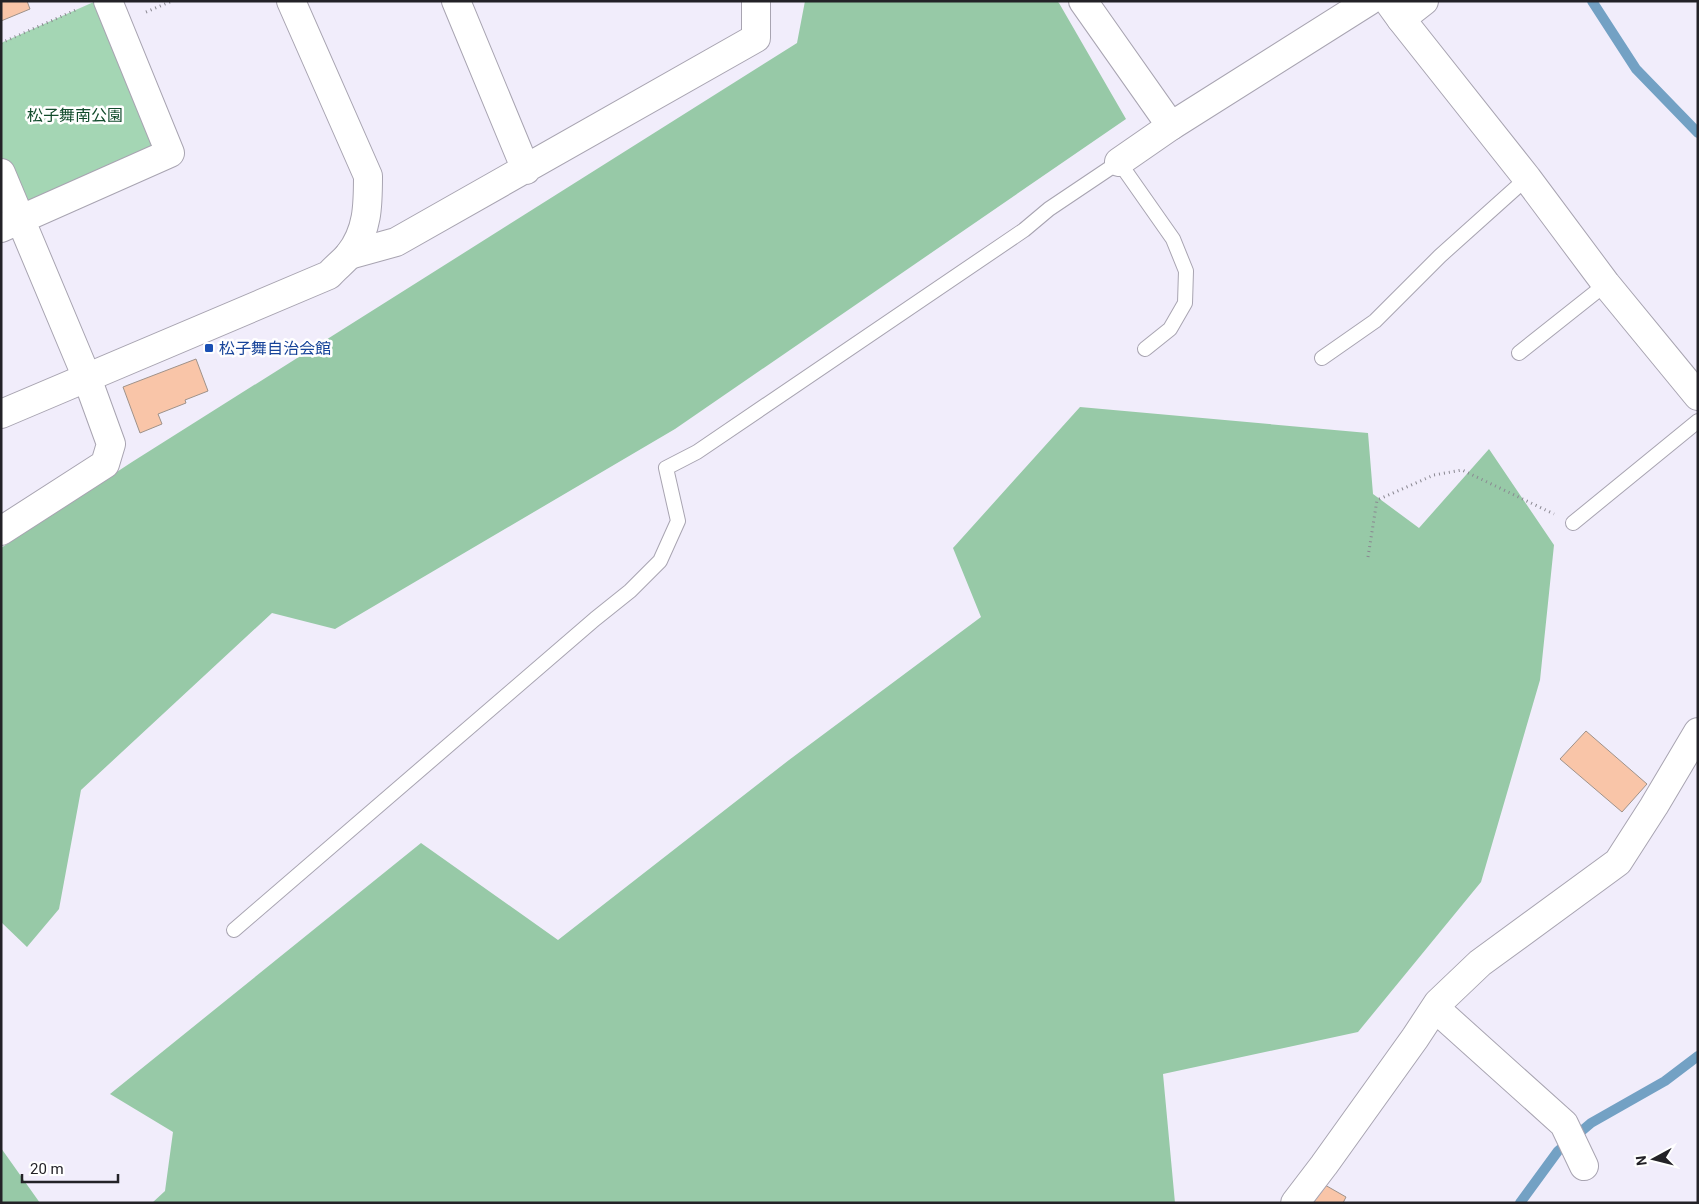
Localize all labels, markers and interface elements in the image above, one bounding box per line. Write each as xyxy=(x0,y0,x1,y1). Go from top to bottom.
park label: 松子舞南公園 xyxy=(27,106,123,125)
place label: 松子舞自治会館 xyxy=(219,339,331,358)
marker: 松子舞自治会館 xyxy=(203,342,215,354)
north arrow xyxy=(1629,1134,1679,1184)
scale bar xyxy=(22,1152,119,1184)
text: N xyxy=(1633,1155,1650,1166)
text: 20 m xyxy=(30,1160,64,1178)

